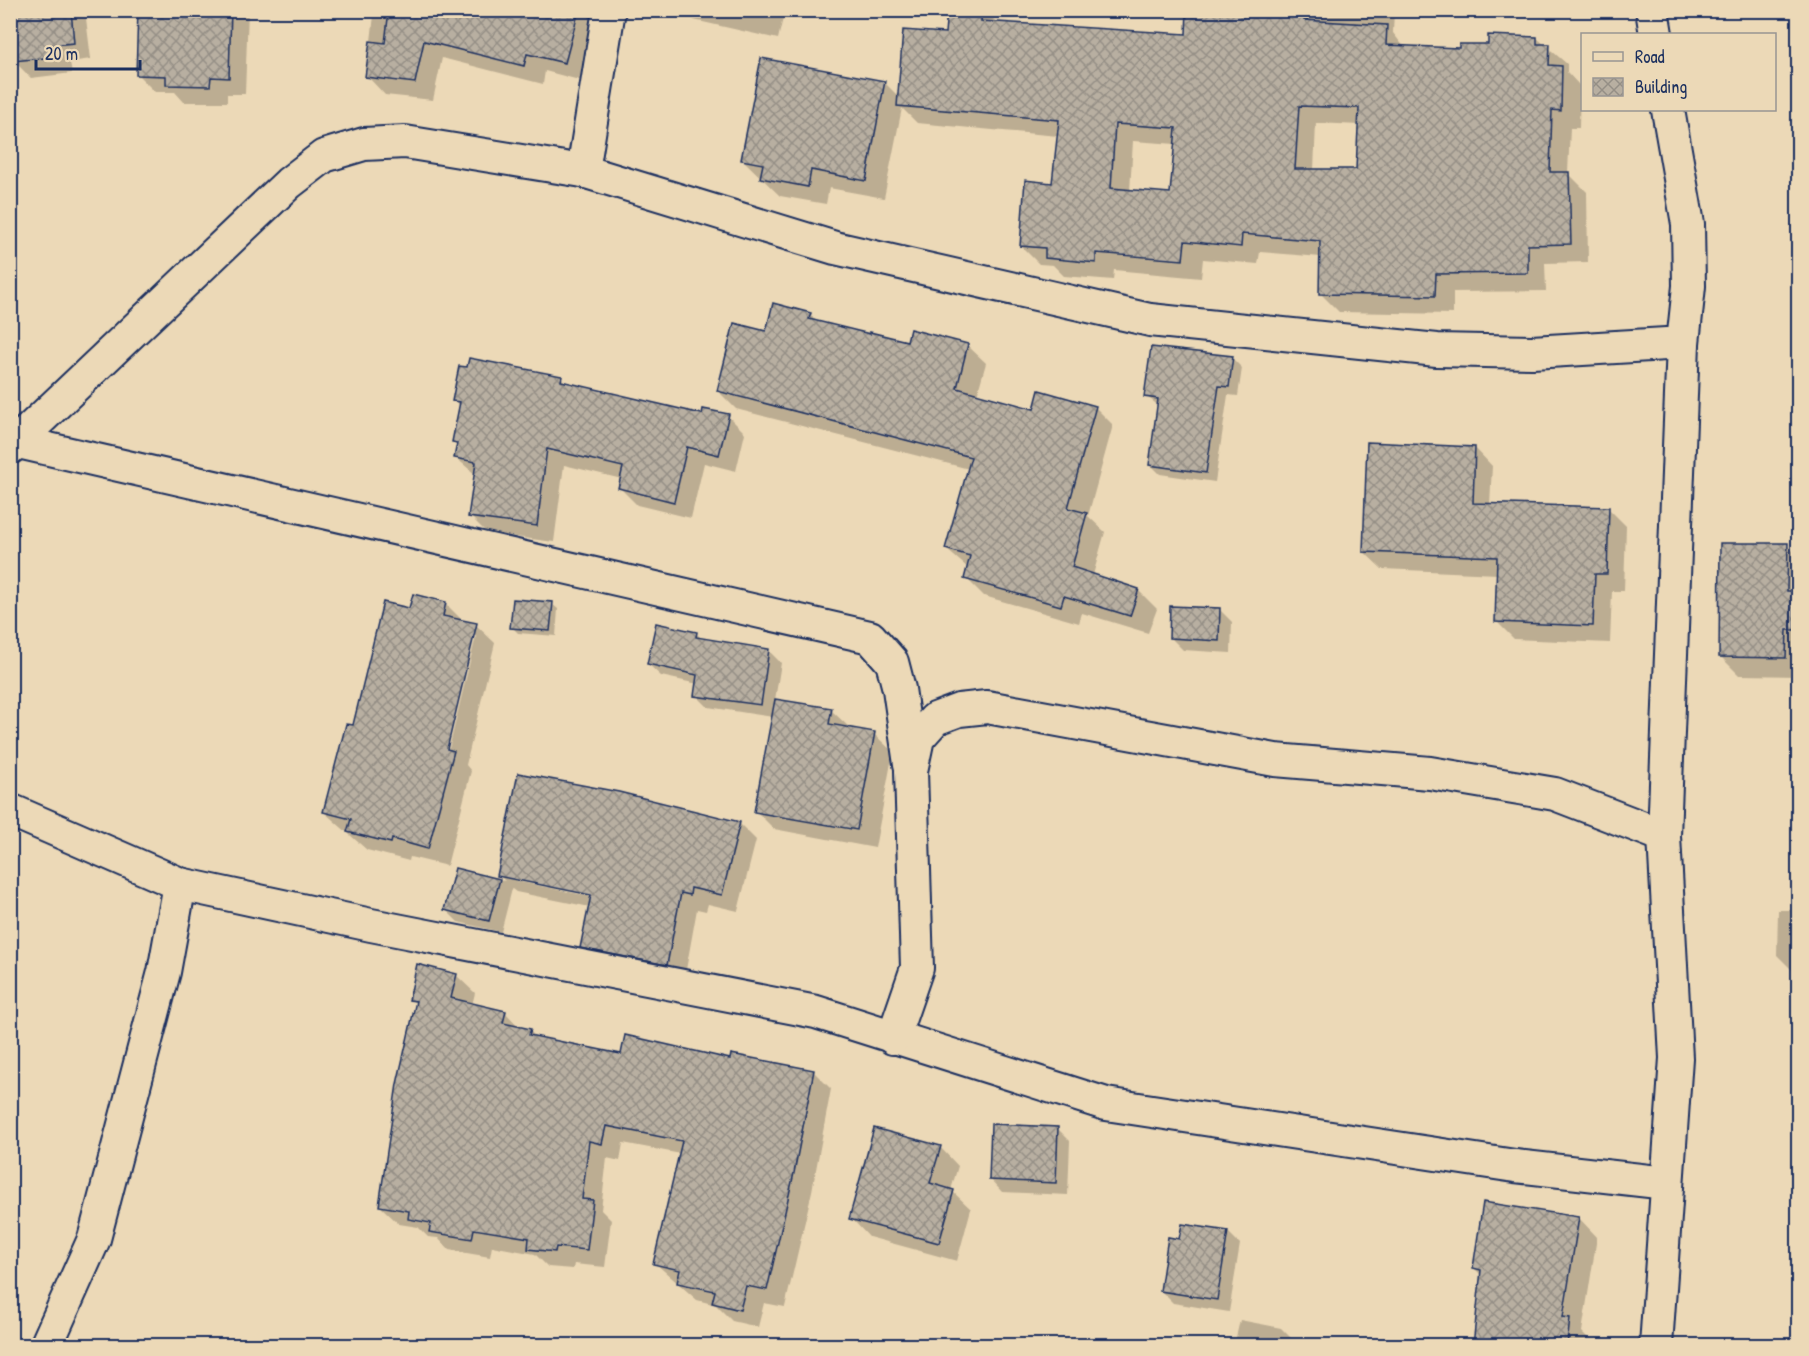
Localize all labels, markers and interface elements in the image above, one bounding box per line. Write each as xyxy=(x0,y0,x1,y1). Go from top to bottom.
scale bar xyxy=(36,33,140,71)
legend xyxy=(1581,33,1776,111)
text: 20 m xyxy=(45,41,78,66)
text: Road xyxy=(1635,44,1665,69)
text: Building xyxy=(1635,74,1687,99)

